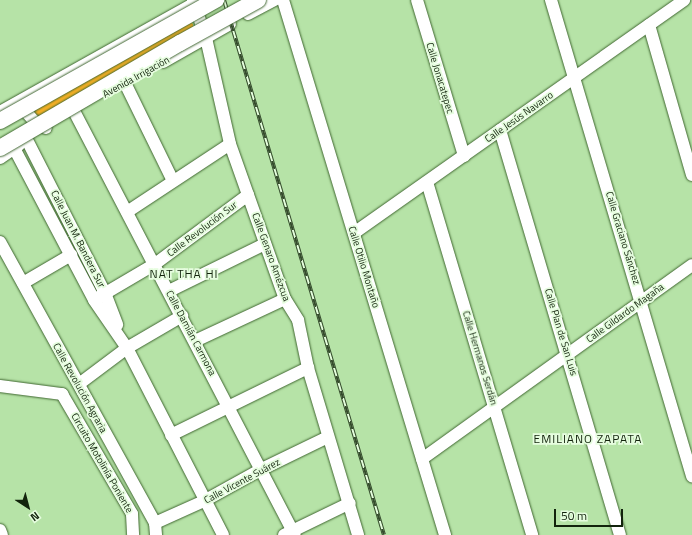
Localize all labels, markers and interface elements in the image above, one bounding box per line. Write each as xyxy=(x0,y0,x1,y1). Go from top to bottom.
street label: Calle Jonacatepec xyxy=(424,41,456,115)
street label: Avenida Irrigación xyxy=(100,54,172,100)
street label: Calle Jesús Navarro xyxy=(483,89,555,145)
street label: Calle Juan M. Bandera Sur xyxy=(48,188,108,290)
street label: Calle Graciano Sánchez xyxy=(603,190,643,286)
street label: Calle Revolución Sur xyxy=(165,199,239,259)
street label: Calle Genaro Amézcua xyxy=(249,211,293,303)
street label: Calle Otilio Montaño xyxy=(346,225,382,309)
district label: NAT THA HI xyxy=(150,267,218,281)
street label: Calle Gildardo Magaña xyxy=(584,281,666,345)
street label: Calle Plan de San Luis xyxy=(542,287,580,377)
street label: Calle Damián Carmona xyxy=(163,288,219,378)
street label: Calle Hermanos Serdán xyxy=(460,309,500,407)
street label: Calle Revolución Agraria xyxy=(50,341,110,435)
street label: Circuito Motolinía Poniente xyxy=(69,411,135,515)
district label: EMILIANO ZAPATA xyxy=(533,432,643,446)
street label: Calle Vicente Suárez xyxy=(202,456,282,506)
north arrow xyxy=(8,487,48,527)
scale bar xyxy=(556,501,625,527)
text: 50 m xyxy=(561,506,587,525)
text: N xyxy=(27,508,43,525)

